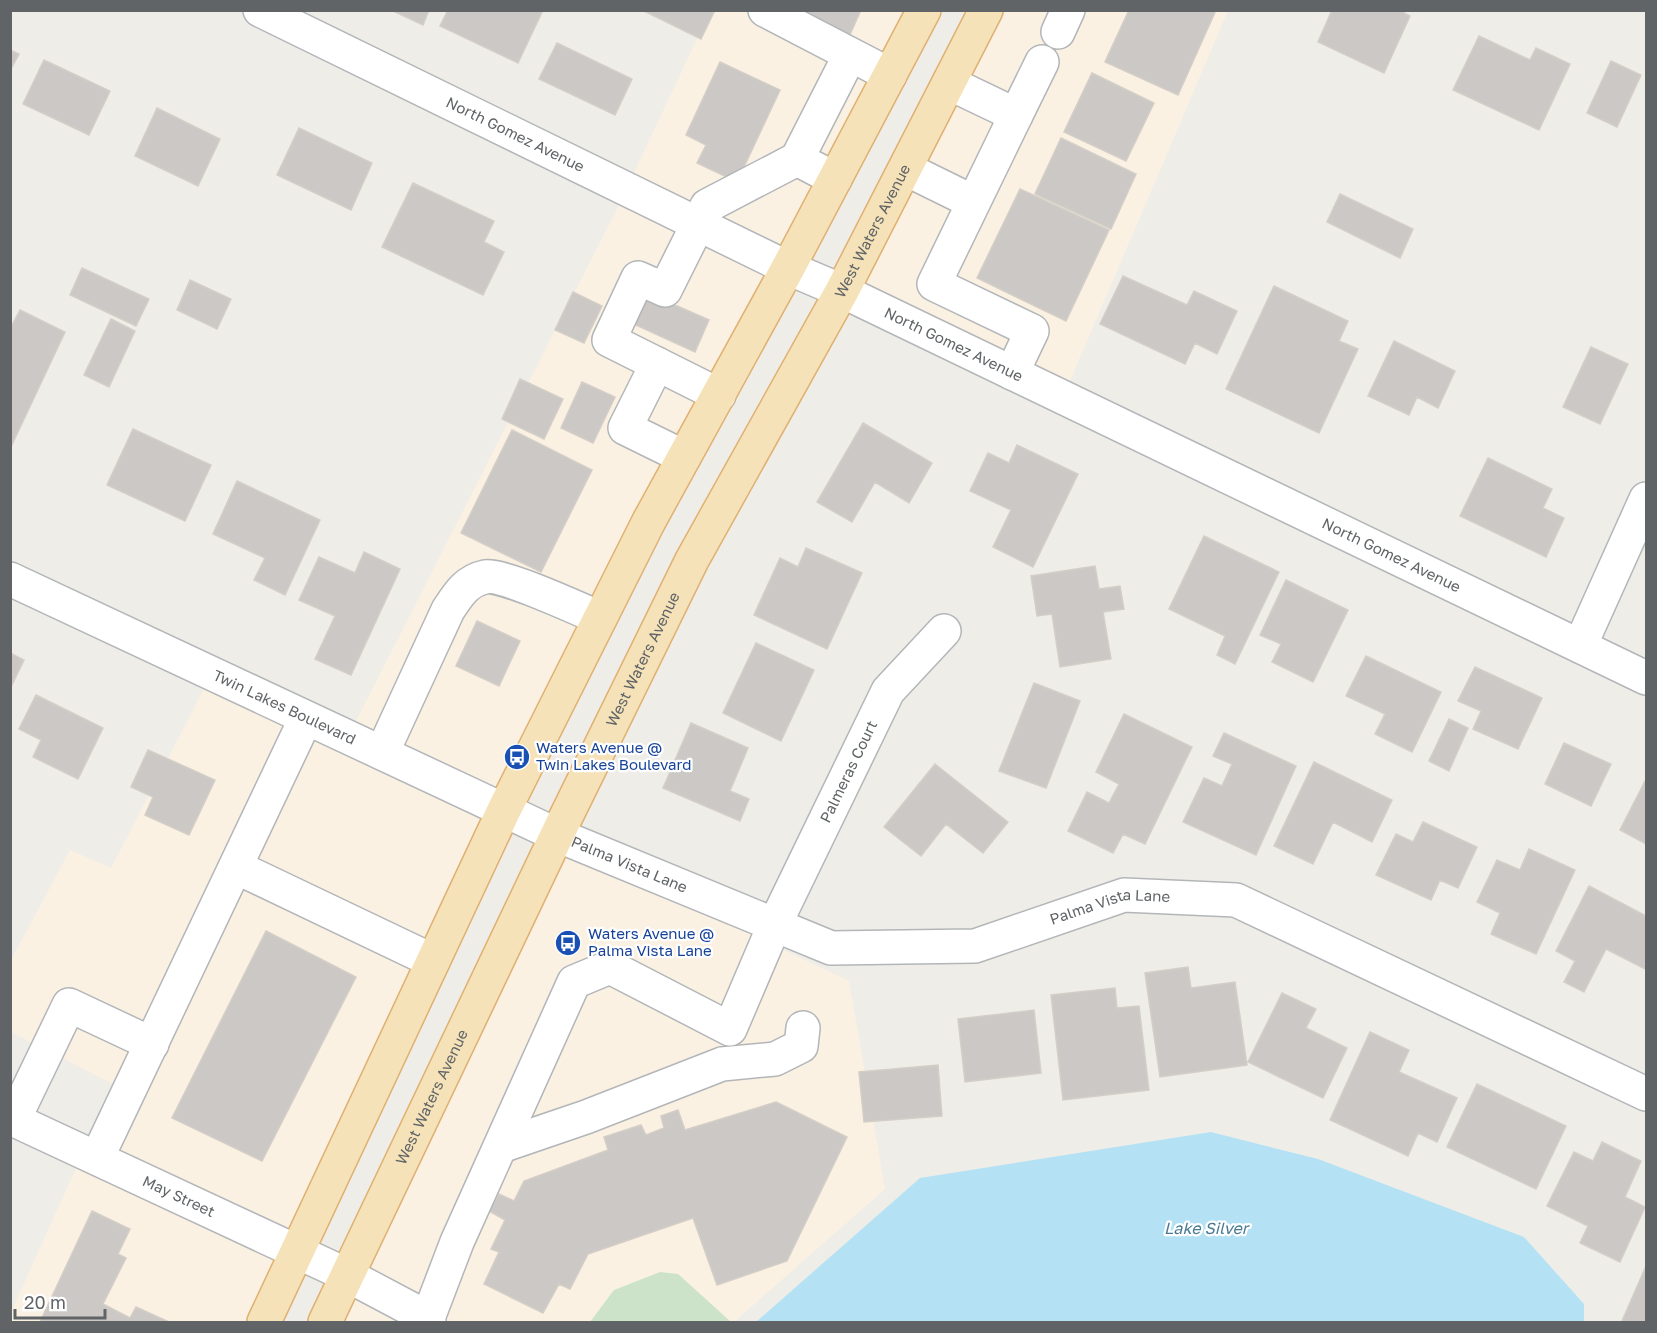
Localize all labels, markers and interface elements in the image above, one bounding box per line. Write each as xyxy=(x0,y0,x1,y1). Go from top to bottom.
street label: North Gomez Avenue xyxy=(444,92,588,175)
street label: West Waters Avenue xyxy=(830,161,914,301)
street label: North Gomez Avenue xyxy=(882,303,1026,385)
street label: North Gomez Avenue xyxy=(1320,514,1464,596)
street label: West Waters Avenue xyxy=(602,588,683,729)
street label: Twin Lakes Boulevard xyxy=(211,665,359,748)
street label: Palmeras Court xyxy=(816,717,880,825)
place label: Waters Avenue @ Twin Lakes Boulevard xyxy=(536,738,691,773)
bus stop icon: Waters Avenue @ Twin Lakes Boulevard xyxy=(502,742,532,772)
street label: Palma Vista Lane xyxy=(569,832,691,896)
street label: Palma Vista Lane xyxy=(1047,885,1171,928)
place label: Waters Avenue @ Palma Vista Lane xyxy=(588,924,714,959)
bus stop icon: Waters Avenue @ Palma Vista Lane xyxy=(553,928,583,958)
street label: West Waters Avenue xyxy=(391,1026,471,1167)
street label: May Street xyxy=(140,1171,218,1220)
water label: Lake Silver xyxy=(1164,1218,1251,1238)
scale bar xyxy=(15,1282,105,1320)
text: 20 m xyxy=(24,1291,66,1313)

